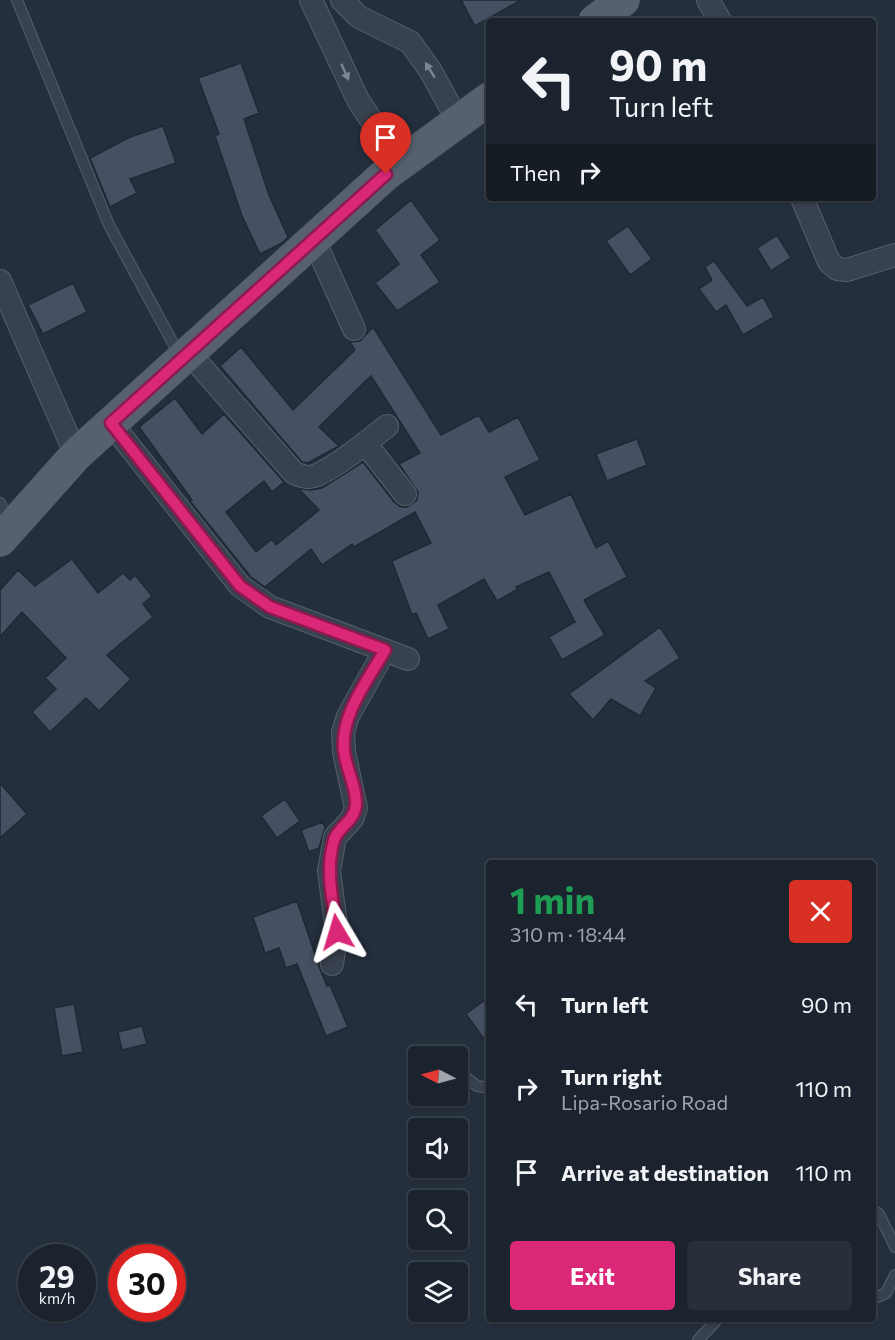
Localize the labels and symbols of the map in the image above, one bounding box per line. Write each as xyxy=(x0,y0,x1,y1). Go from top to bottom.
one-way arrow xyxy=(424,62,435,78)
one-way arrow xyxy=(340,63,350,81)
pin xyxy=(360,112,411,174)
position arrow xyxy=(305,900,369,964)
north arrow xyxy=(408,1046,468,1106)
speed limit sign: 30 xyxy=(108,1244,186,1322)

